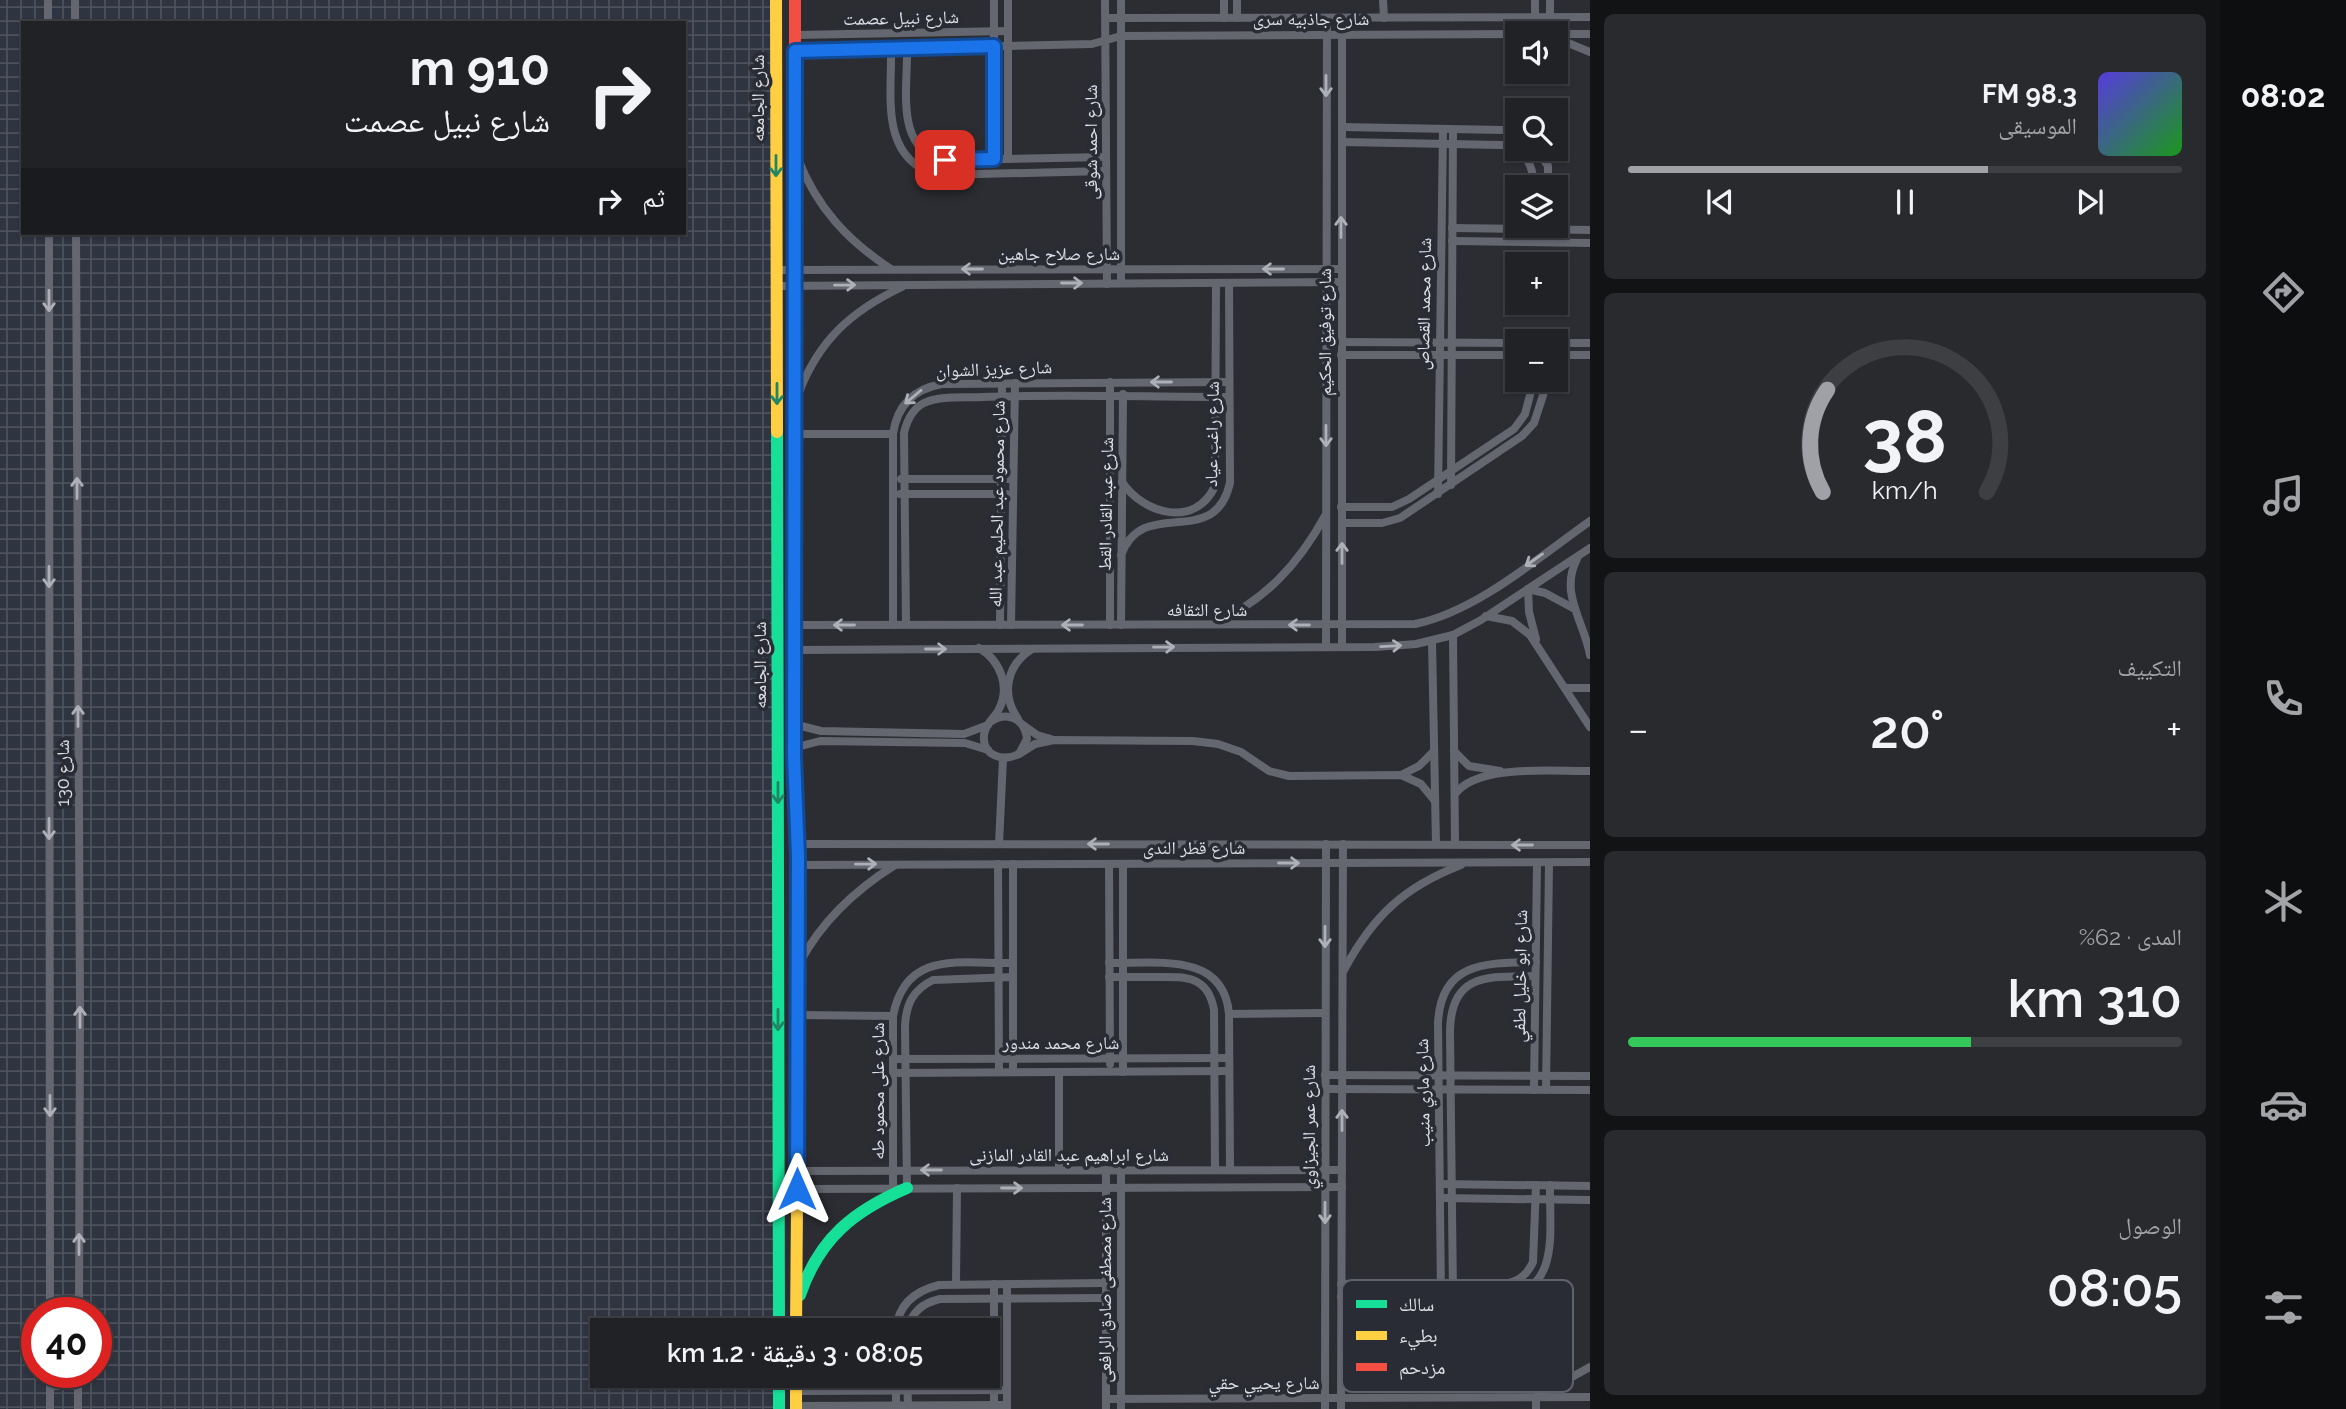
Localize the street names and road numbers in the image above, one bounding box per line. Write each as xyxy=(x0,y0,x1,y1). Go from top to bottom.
street label: شارع نبيل عصمت xyxy=(843,6,959,30)
street label: شارع جاذبيه سرى xyxy=(1253,8,1369,30)
street label: شارع الجامعه xyxy=(747,54,769,142)
street label: شارع احمد شوقى xyxy=(1080,84,1102,200)
street label: شارع محمد القصاص xyxy=(1412,237,1436,371)
street label: شارع صلاح جاهين xyxy=(998,243,1120,266)
street label: شارع توفيق الحكيم xyxy=(1314,268,1337,396)
street label: شارع عزيز الشوان xyxy=(935,356,1053,382)
street label: شارع راغب عياد xyxy=(1200,381,1224,487)
street label: شارع محمود عبد الحليم عبد الله xyxy=(984,400,1011,608)
street label: شارع عبد القادر القط xyxy=(1094,437,1118,571)
street label: شارع الثقافه xyxy=(1167,599,1247,621)
street label: شارع الجامعه xyxy=(749,621,771,709)
street label: شارع 130 xyxy=(52,739,74,807)
street label: شارع قطر الندى xyxy=(1143,837,1245,859)
street label: شارع ابو خليل لطفي xyxy=(1508,909,1536,1043)
street label: شارع على محمود طه xyxy=(867,1022,889,1160)
street label: شارع محمد مندور xyxy=(1002,1032,1119,1054)
street label: شارع ماري منيب xyxy=(1411,1038,1439,1148)
street label: شارع عمر الجيزاوي xyxy=(1298,1065,1324,1189)
street label: شارع ابراهيم عبد القادر المازنى xyxy=(969,1144,1169,1167)
street label: شارع مصطفى صادق الرافعى xyxy=(1094,1197,1116,1383)
street label: شارع يحيي حقي xyxy=(1208,1372,1320,1398)

